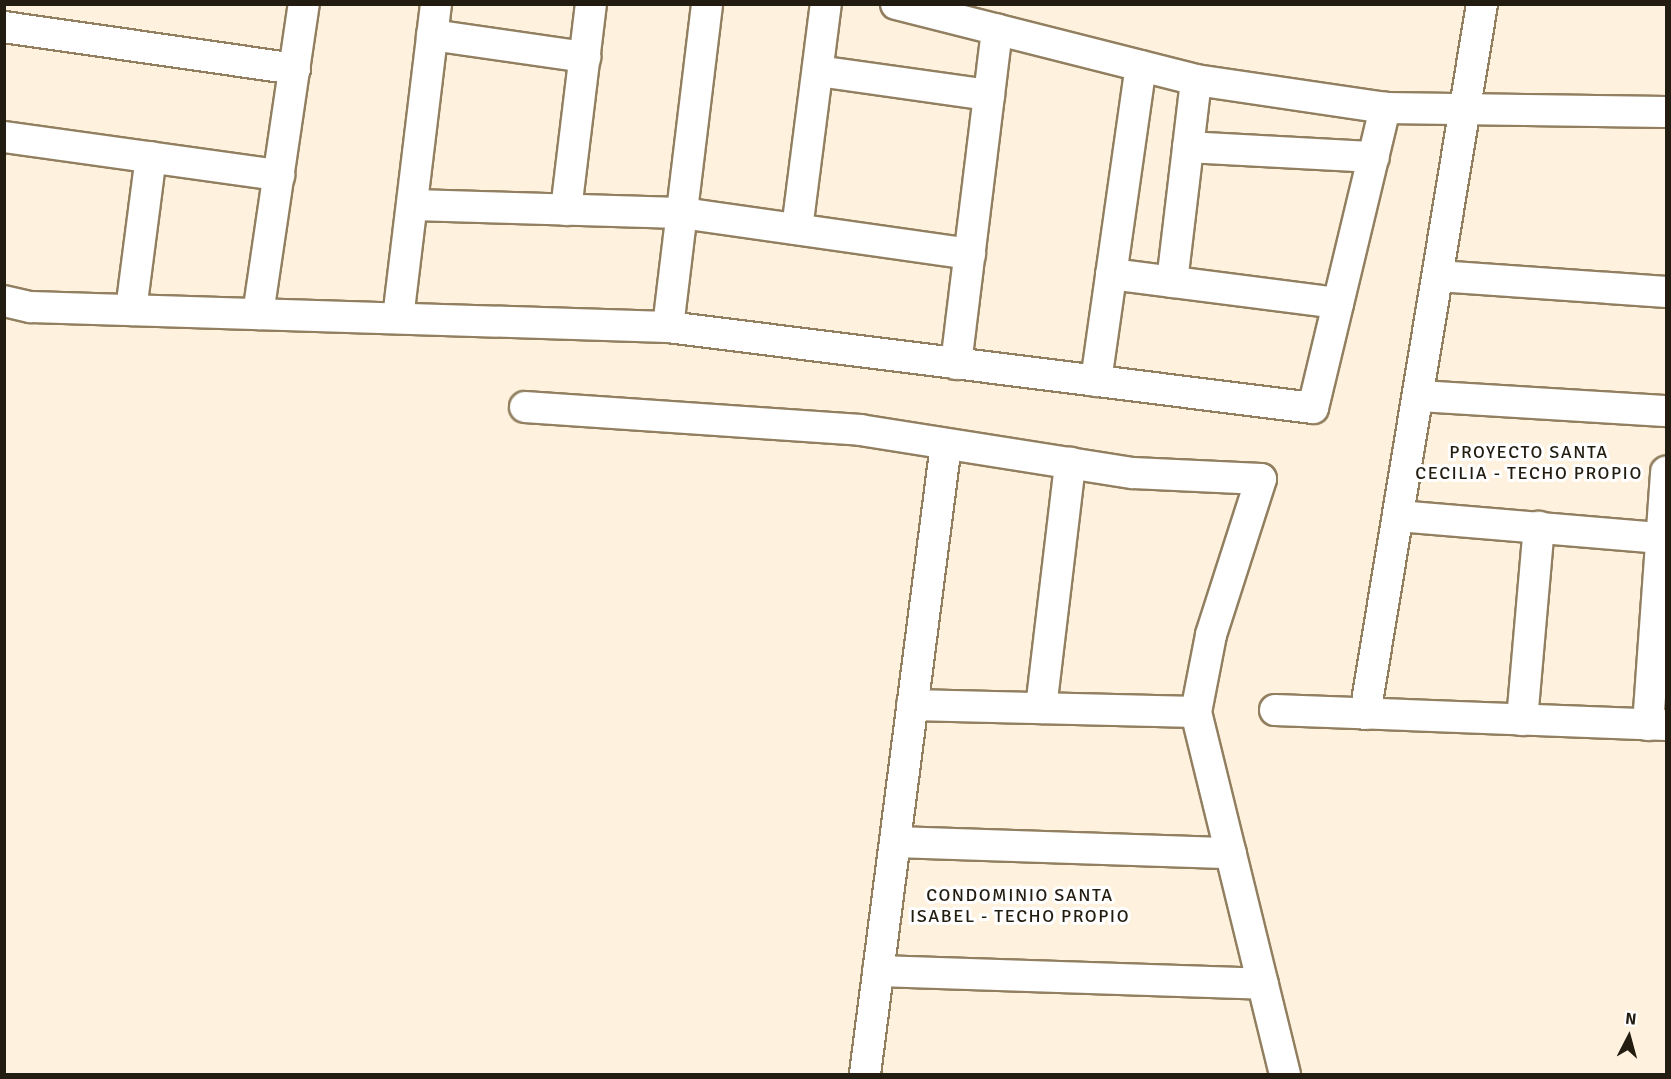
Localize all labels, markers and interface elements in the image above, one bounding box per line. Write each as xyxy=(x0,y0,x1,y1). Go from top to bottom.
district label: PROYECTO SANTA CECILIA - TECHO PROPIO xyxy=(1415,442,1643,484)
district label: CONDOMINIO SANTA ISABEL - TECHO PROPIO xyxy=(910,885,1130,928)
north arrow xyxy=(1599,1007,1659,1067)
text: N xyxy=(1624,1009,1637,1030)

